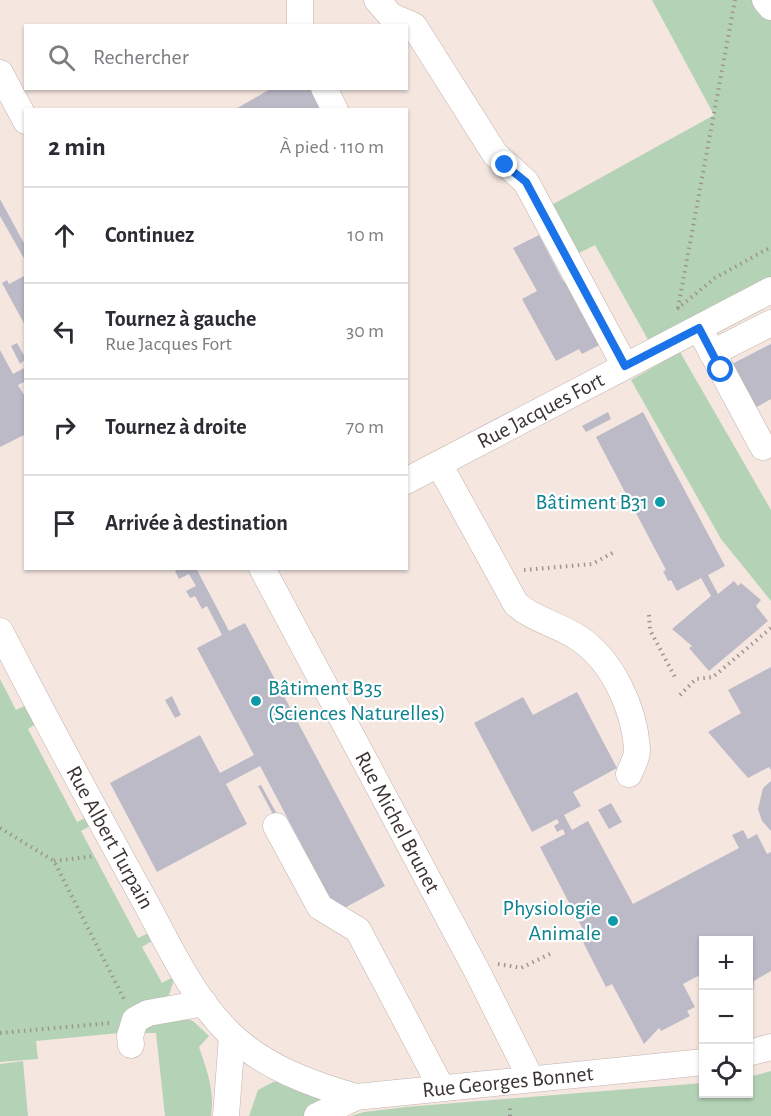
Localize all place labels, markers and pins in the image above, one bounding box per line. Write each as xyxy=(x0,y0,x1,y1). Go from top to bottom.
place label: Bâtiment B31 xyxy=(535,491,648,513)
marker: Bâtiment B31 xyxy=(653,495,667,509)
place label: Bâtiment B35 (Sciences Naturelles) xyxy=(268,677,446,724)
marker: Bâtiment B35 (Sciences Naturelles) xyxy=(249,694,263,708)
place label: Physiologie Animale xyxy=(502,897,601,944)
marker: Physiologie Animale xyxy=(606,914,620,928)

